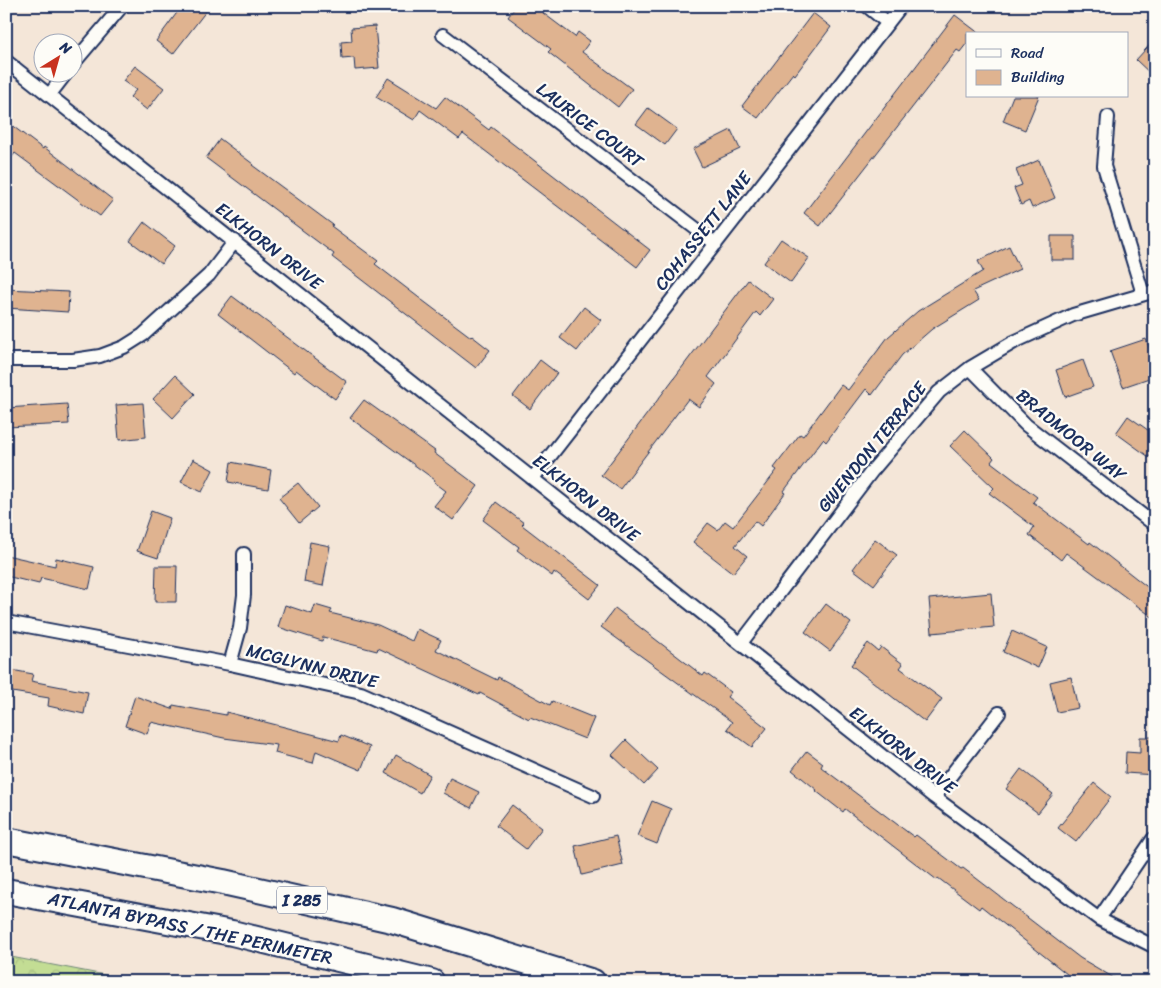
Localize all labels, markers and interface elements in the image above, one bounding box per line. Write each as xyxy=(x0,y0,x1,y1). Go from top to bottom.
north arrow xyxy=(32,32,82,82)
legend xyxy=(966,32,1128,98)
text: N xyxy=(53,35,77,61)
text: Road xyxy=(1011,40,1044,66)
text: Building xyxy=(1011,64,1065,90)
street label: LAURICE COURT xyxy=(529,74,652,177)
street label: COHASSETT LANE xyxy=(646,164,761,298)
street label: ELKHORN DRIVE xyxy=(208,193,331,299)
street label: GWENDON TERRACE xyxy=(809,374,936,520)
street label: BRADMOOR WAY xyxy=(1009,380,1134,490)
street label: ELKHORN DRIVE xyxy=(525,445,648,551)
street label: MCGLYNN DRIVE xyxy=(243,634,382,698)
street label: ELKHORN DRIVE xyxy=(842,697,965,803)
street label: ATLANTA BYPASS / THE PERIMETER xyxy=(44,882,335,974)
road number: I 285 xyxy=(277,886,327,914)

